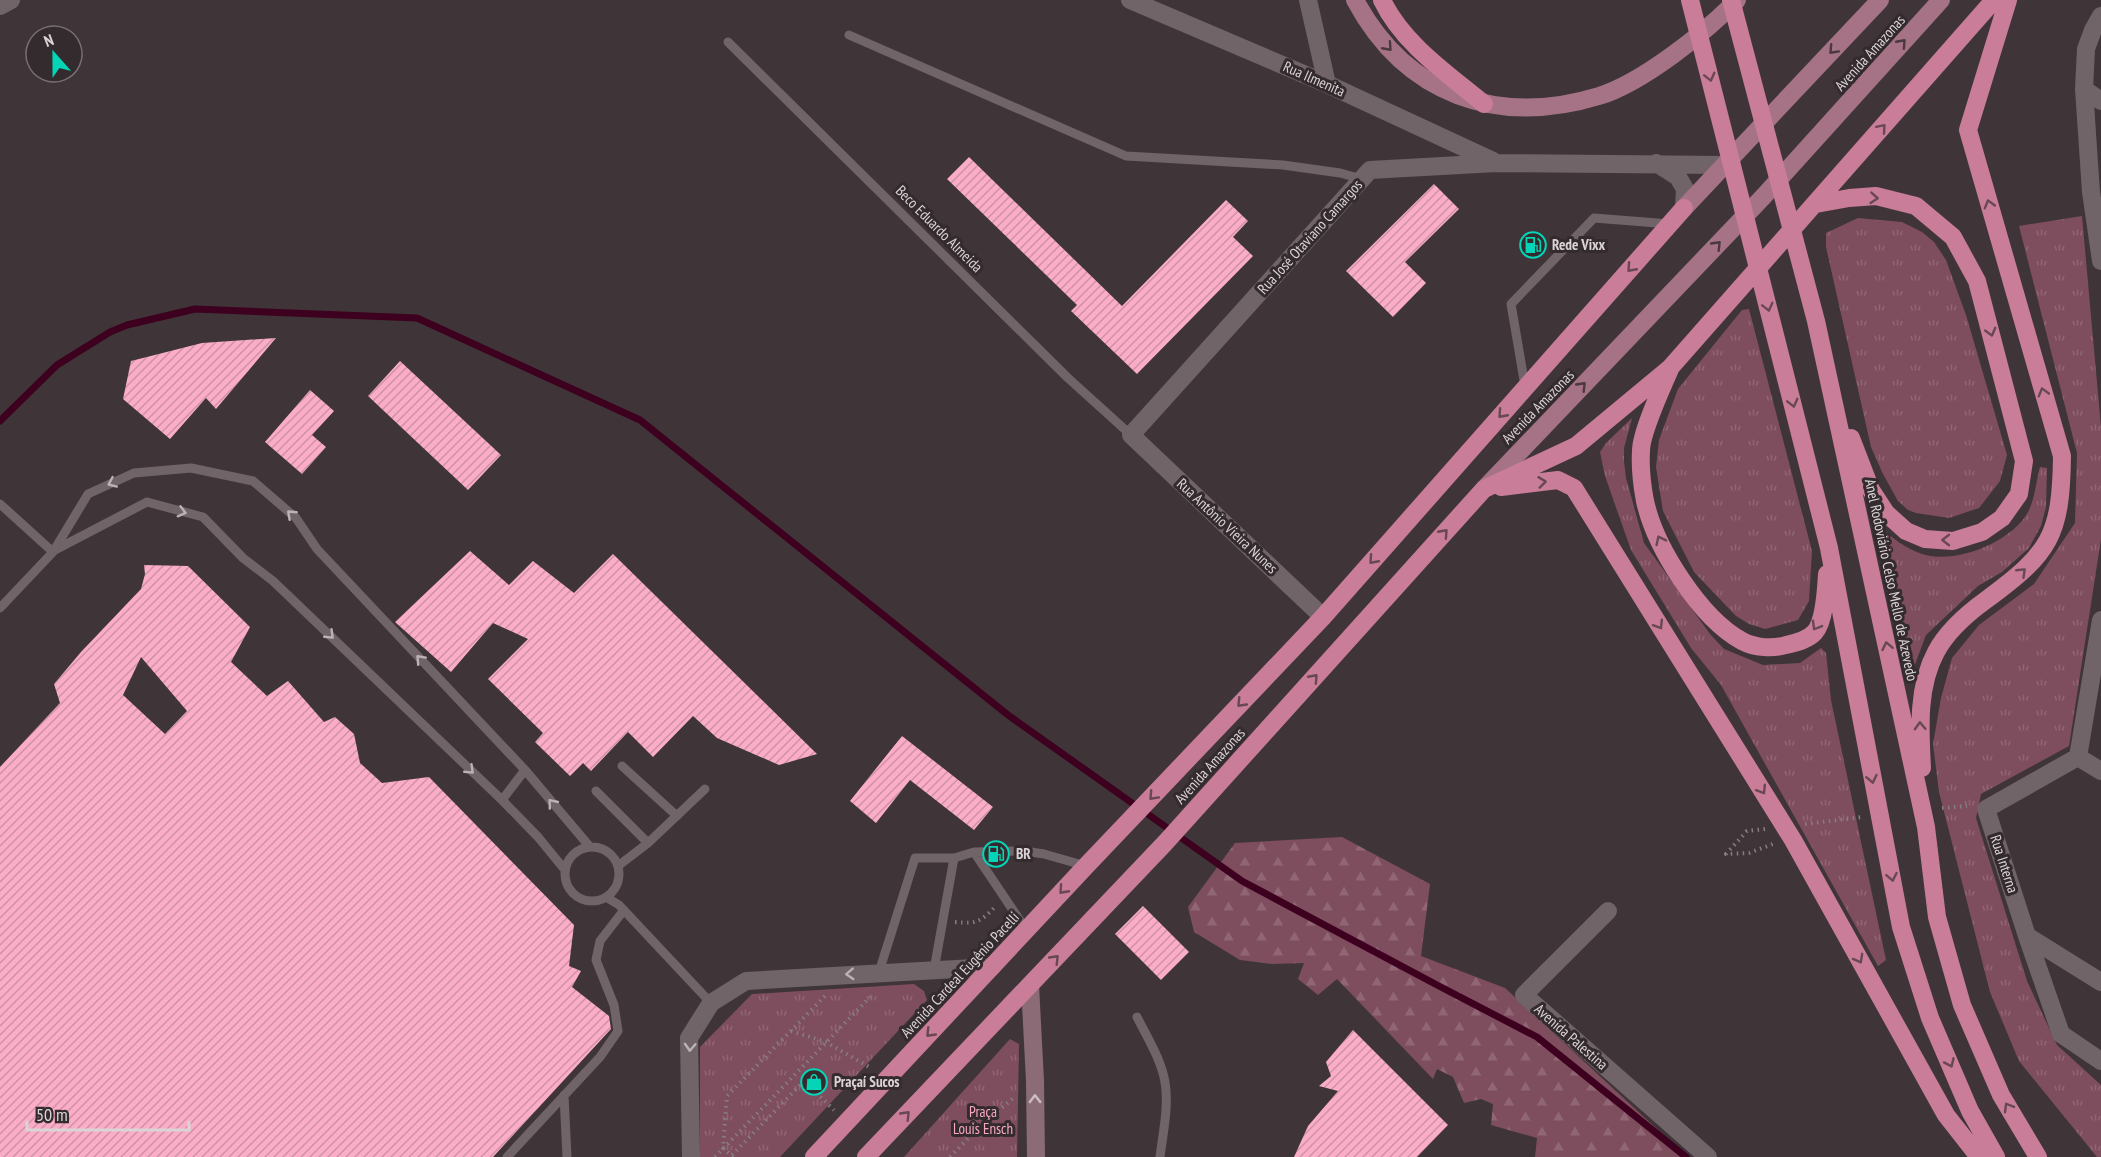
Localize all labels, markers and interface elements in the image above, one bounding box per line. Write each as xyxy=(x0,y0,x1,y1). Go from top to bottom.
street label: Avenida Amazonas xyxy=(1830,11,1909,95)
north arrow xyxy=(24,24,84,84)
text: N xyxy=(41,29,56,51)
one-way arrow xyxy=(1895,40,1906,50)
one-way arrow xyxy=(1381,41,1392,51)
one-way arrow xyxy=(1830,43,1841,54)
street label: Rua Ilmenita xyxy=(1280,56,1348,101)
one-way arrow xyxy=(1702,72,1715,82)
one-way arrow xyxy=(1875,124,1886,135)
street label: Rua José Otaviano Camargos xyxy=(1253,175,1366,298)
street label: Beco Eduardo Almeida xyxy=(892,181,987,276)
one-way arrow xyxy=(1869,191,1878,204)
one-way arrow xyxy=(1984,200,1996,210)
fuel station icon: Rede Vixx xyxy=(1518,230,1548,260)
place label: Rede Vixx xyxy=(1552,235,1606,254)
one-way arrow xyxy=(1710,242,1721,252)
one-way arrow xyxy=(1627,261,1638,272)
one-way arrow xyxy=(1761,301,1774,311)
one-way arrow xyxy=(1983,327,1996,337)
street label: Avenida Amazonas xyxy=(1497,366,1578,448)
one-way arrow xyxy=(1575,383,1586,394)
one-way arrow xyxy=(2038,387,2050,398)
one-way arrow xyxy=(1785,398,1798,408)
one-way arrow xyxy=(1498,407,1509,418)
street label: Rua Antônio Vieira Nunes xyxy=(1173,474,1282,577)
one-way arrow xyxy=(107,476,118,488)
one-way arrow xyxy=(1537,476,1547,489)
street label: Anel Rodoviário Celso Mello de Azevedo xyxy=(1861,477,1922,683)
one-way arrow xyxy=(177,504,187,517)
one-way arrow xyxy=(287,510,297,521)
one-way arrow xyxy=(1437,530,1448,540)
one-way arrow xyxy=(1941,534,1950,546)
one-way arrow xyxy=(1655,536,1667,547)
one-way arrow xyxy=(1369,553,1380,564)
one-way arrow xyxy=(2015,568,2025,579)
one-way arrow xyxy=(1652,619,1664,629)
one-way arrow xyxy=(1812,619,1823,630)
one-way arrow xyxy=(323,628,333,639)
one-way arrow xyxy=(1881,642,1894,652)
one-way arrow xyxy=(417,655,428,666)
one-way arrow xyxy=(1307,674,1318,685)
one-way arrow xyxy=(1237,696,1248,707)
one-way arrow xyxy=(1914,722,1927,731)
street label: Avenida Amazonas xyxy=(1170,724,1249,808)
one-way arrow xyxy=(464,763,474,774)
one-way arrow xyxy=(1865,774,1878,784)
one-way arrow xyxy=(1755,784,1767,794)
one-way arrow xyxy=(1149,788,1160,799)
one-way arrow xyxy=(548,799,559,810)
street label: Rua Interna xyxy=(1986,832,2023,895)
fuel station icon: BR xyxy=(981,839,1011,869)
place label: BR xyxy=(1016,844,1031,863)
one-way arrow xyxy=(1885,872,1898,882)
one-way arrow xyxy=(1059,884,1070,894)
street label: Avenida Cardeal Eugênio Pacelli xyxy=(896,908,1023,1042)
one-way arrow xyxy=(1852,953,1864,964)
one-way arrow xyxy=(1048,955,1059,966)
one-way arrow xyxy=(846,967,855,980)
street label: Avenida Palestina xyxy=(1531,1000,1612,1074)
one-way arrow xyxy=(926,1026,937,1036)
one-way arrow xyxy=(684,1042,697,1051)
one-way arrow xyxy=(1942,1056,1954,1067)
shop icon: Praçaí Sucos xyxy=(799,1067,829,1097)
place label: Praçaí Sucos xyxy=(834,1072,900,1091)
scale bar xyxy=(27,1094,189,1132)
one-way arrow xyxy=(1029,1094,1042,1103)
park label: Praça Louis Ensch xyxy=(953,1102,1013,1138)
text: 50 m xyxy=(36,1103,68,1126)
one-way arrow xyxy=(2004,1103,2016,1113)
one-way arrow xyxy=(899,1111,910,1121)

